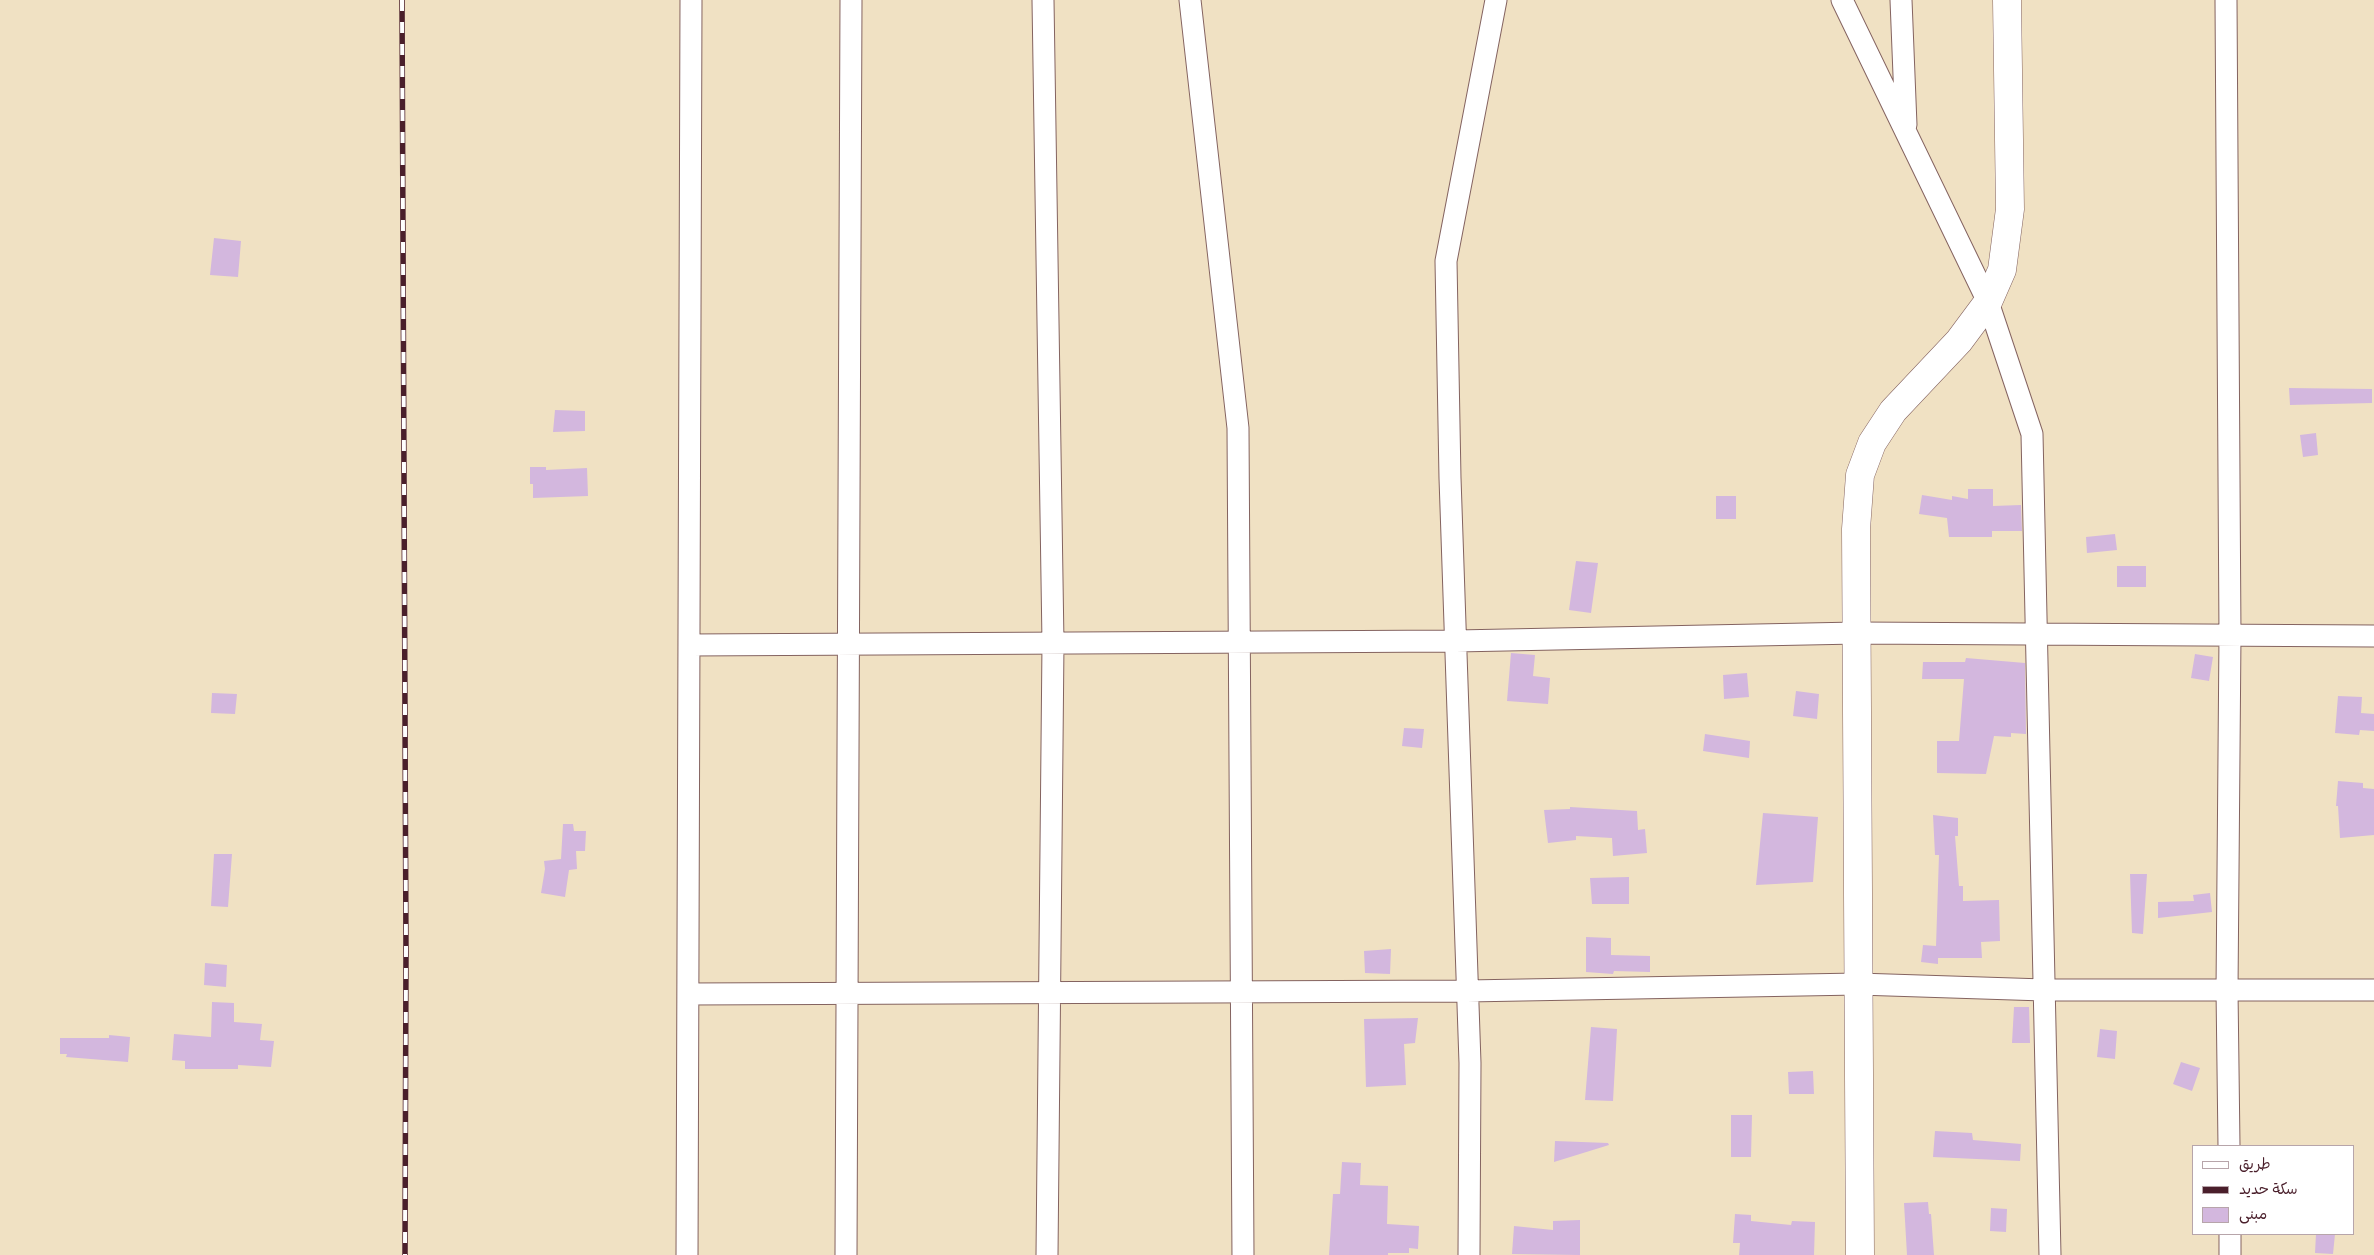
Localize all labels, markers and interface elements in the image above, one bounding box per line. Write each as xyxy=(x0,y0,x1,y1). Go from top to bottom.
legend xyxy=(2192,1145,2354,1235)
text: طريق xyxy=(2239,1154,2271,1173)
text: سكة حديد xyxy=(2239,1179,2298,1198)
text: مبنى xyxy=(2239,1204,2267,1223)

